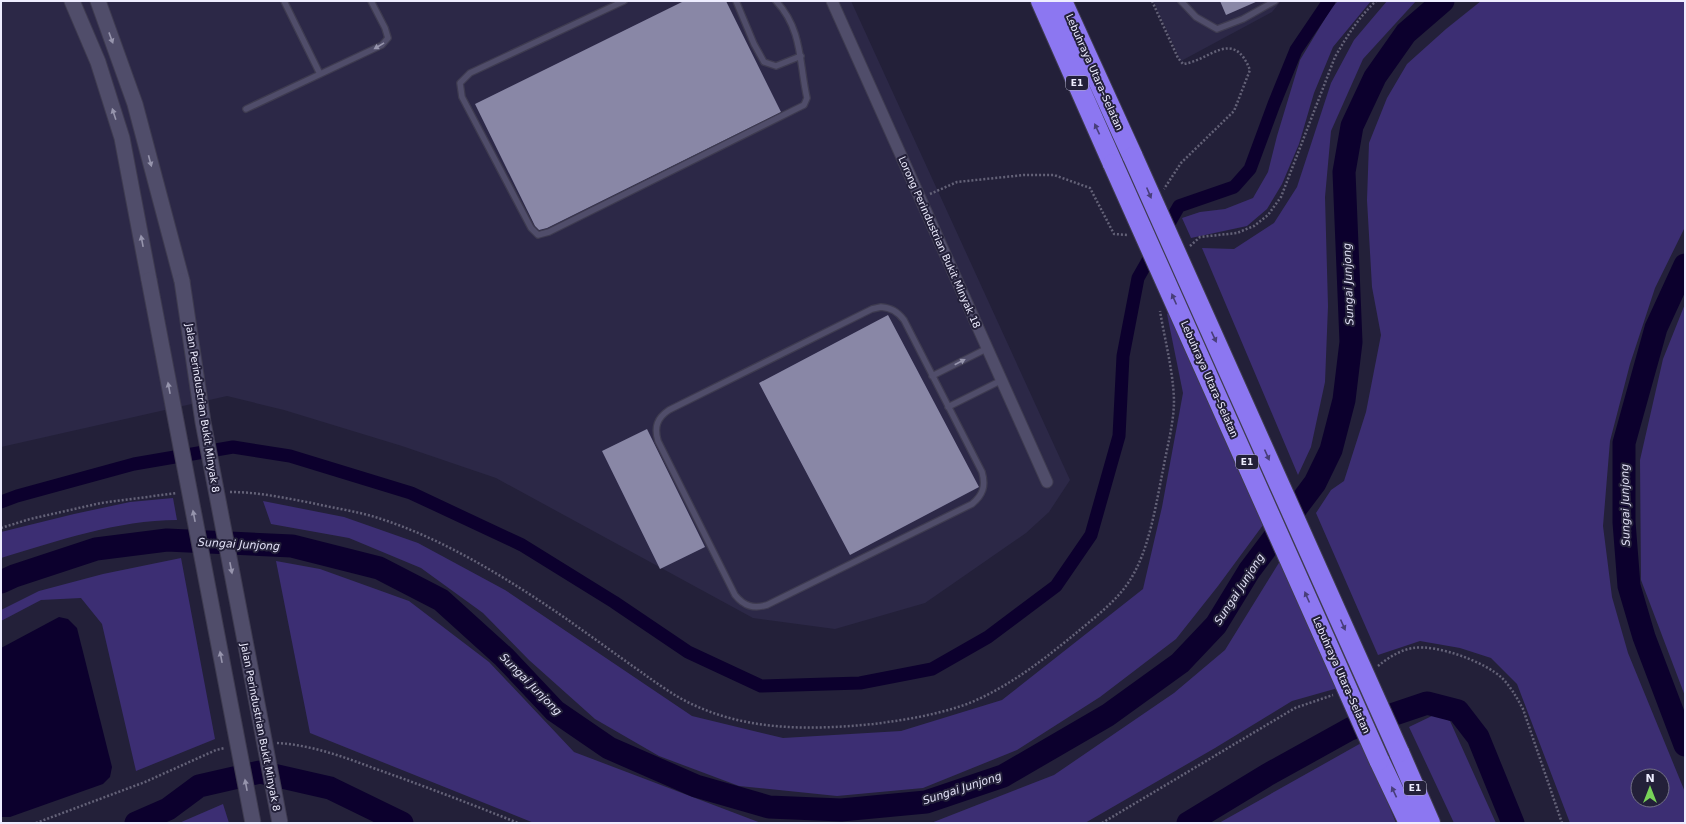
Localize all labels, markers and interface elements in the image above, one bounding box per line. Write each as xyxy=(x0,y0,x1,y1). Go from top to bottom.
street label: Lebuhraya Utara–Selatan xyxy=(1064,12,1125,132)
one-way arrow xyxy=(108,32,114,44)
one-way arrow xyxy=(373,42,384,49)
road number: E1 xyxy=(1066,76,1088,90)
one-way arrow xyxy=(111,108,117,120)
one-way arrow xyxy=(1094,123,1100,134)
street label: Lorong Perindustrian Bukit Minyak 18 xyxy=(896,154,983,330)
one-way arrow xyxy=(147,156,153,168)
one-way arrow xyxy=(1146,187,1152,199)
one-way arrow xyxy=(138,235,144,248)
water label: Sungai Junjong xyxy=(1341,243,1356,325)
one-way arrow xyxy=(1171,294,1177,305)
street label: Lebuhraya Utara–Selatan xyxy=(1179,319,1240,439)
street label: Jalan Perindustrian Bukit Minyak 8 xyxy=(184,322,221,493)
one-way arrow xyxy=(1211,331,1217,342)
one-way arrow xyxy=(954,359,966,365)
one-way arrow xyxy=(166,382,172,394)
one-way arrow xyxy=(1264,450,1270,461)
road number: E1 xyxy=(1236,455,1258,469)
water label: Sungai Junjong xyxy=(1618,464,1633,546)
one-way arrow xyxy=(190,510,196,522)
water label: Sungai Junjong xyxy=(198,536,280,553)
water label: Sungai Junjong xyxy=(1212,551,1267,627)
one-way arrow xyxy=(228,562,234,574)
one-way arrow xyxy=(1303,590,1309,602)
street label: Lebuhraya Utara–Selatan xyxy=(1311,615,1372,735)
one-way arrow xyxy=(1340,620,1346,632)
street label: Jalan Perindustrian Bukit Minyak 8 xyxy=(239,641,282,812)
one-way arrow xyxy=(218,651,224,663)
water label: Sungai Junjong xyxy=(497,651,564,718)
north arrow xyxy=(1630,768,1670,808)
water label: Sungai Junjong xyxy=(921,770,1003,807)
text: N xyxy=(1645,772,1655,785)
one-way arrow xyxy=(242,779,248,791)
road number: E1 xyxy=(1404,781,1426,795)
one-way arrow xyxy=(1391,786,1397,797)

